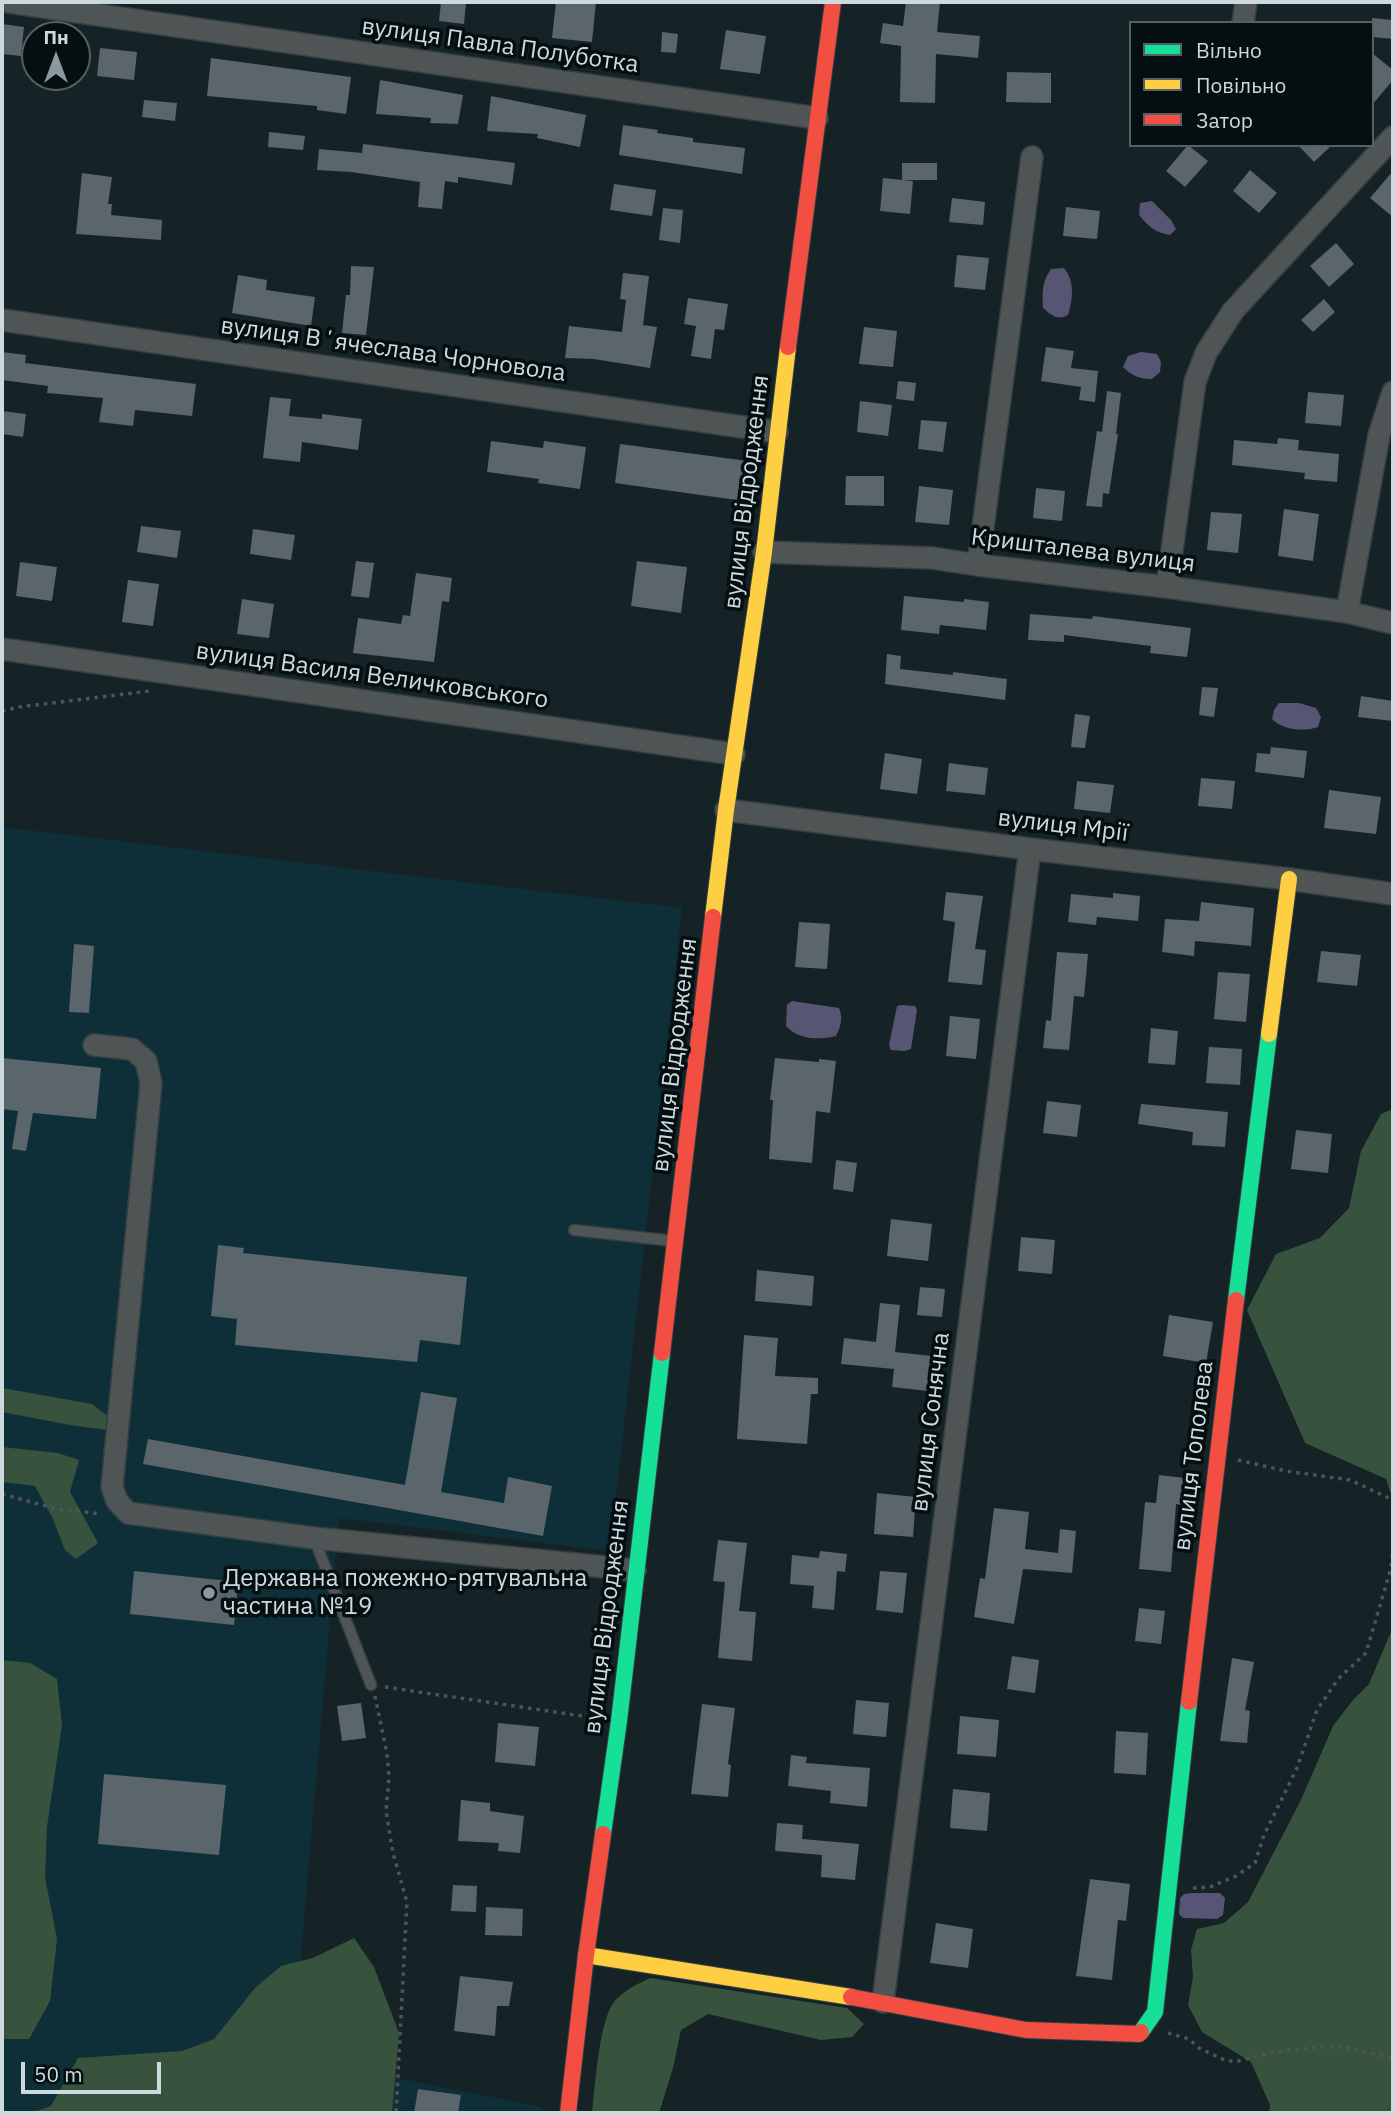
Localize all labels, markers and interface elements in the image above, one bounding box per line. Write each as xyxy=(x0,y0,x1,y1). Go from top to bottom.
street label: вулиця Павла Полуботка xyxy=(360,12,640,80)
north arrow xyxy=(21,21,91,91)
legend xyxy=(1129,21,1374,147)
text: Пн xyxy=(43,25,69,49)
text: Вільно xyxy=(1196,36,1262,64)
text: Повільно xyxy=(1196,71,1286,99)
text: Затор xyxy=(1196,106,1253,134)
street label: вулиця Вʼячеслава Чорновола xyxy=(219,312,567,388)
street label: вулиця Відродження xyxy=(718,373,776,611)
street label: Кришталева вулиця xyxy=(969,523,1197,579)
street label: вулиця Василя Величковського xyxy=(194,637,550,715)
street label: вулиця Мрії xyxy=(996,804,1130,848)
street label: вулиця Відродження xyxy=(646,936,704,1174)
street label: вулиця Сонячна xyxy=(906,1331,956,1513)
street label: вулиця Тополева xyxy=(1168,1360,1220,1552)
street label: вулиця Відродження xyxy=(578,1498,636,1736)
place label: Державна пожежно-рятувальна частина №19 xyxy=(223,1565,587,1621)
marker: Державна пожежно-рятувальна частина №19 xyxy=(201,1585,217,1601)
scale bar xyxy=(24,2048,164,2092)
text: 50 m xyxy=(34,2060,83,2088)

